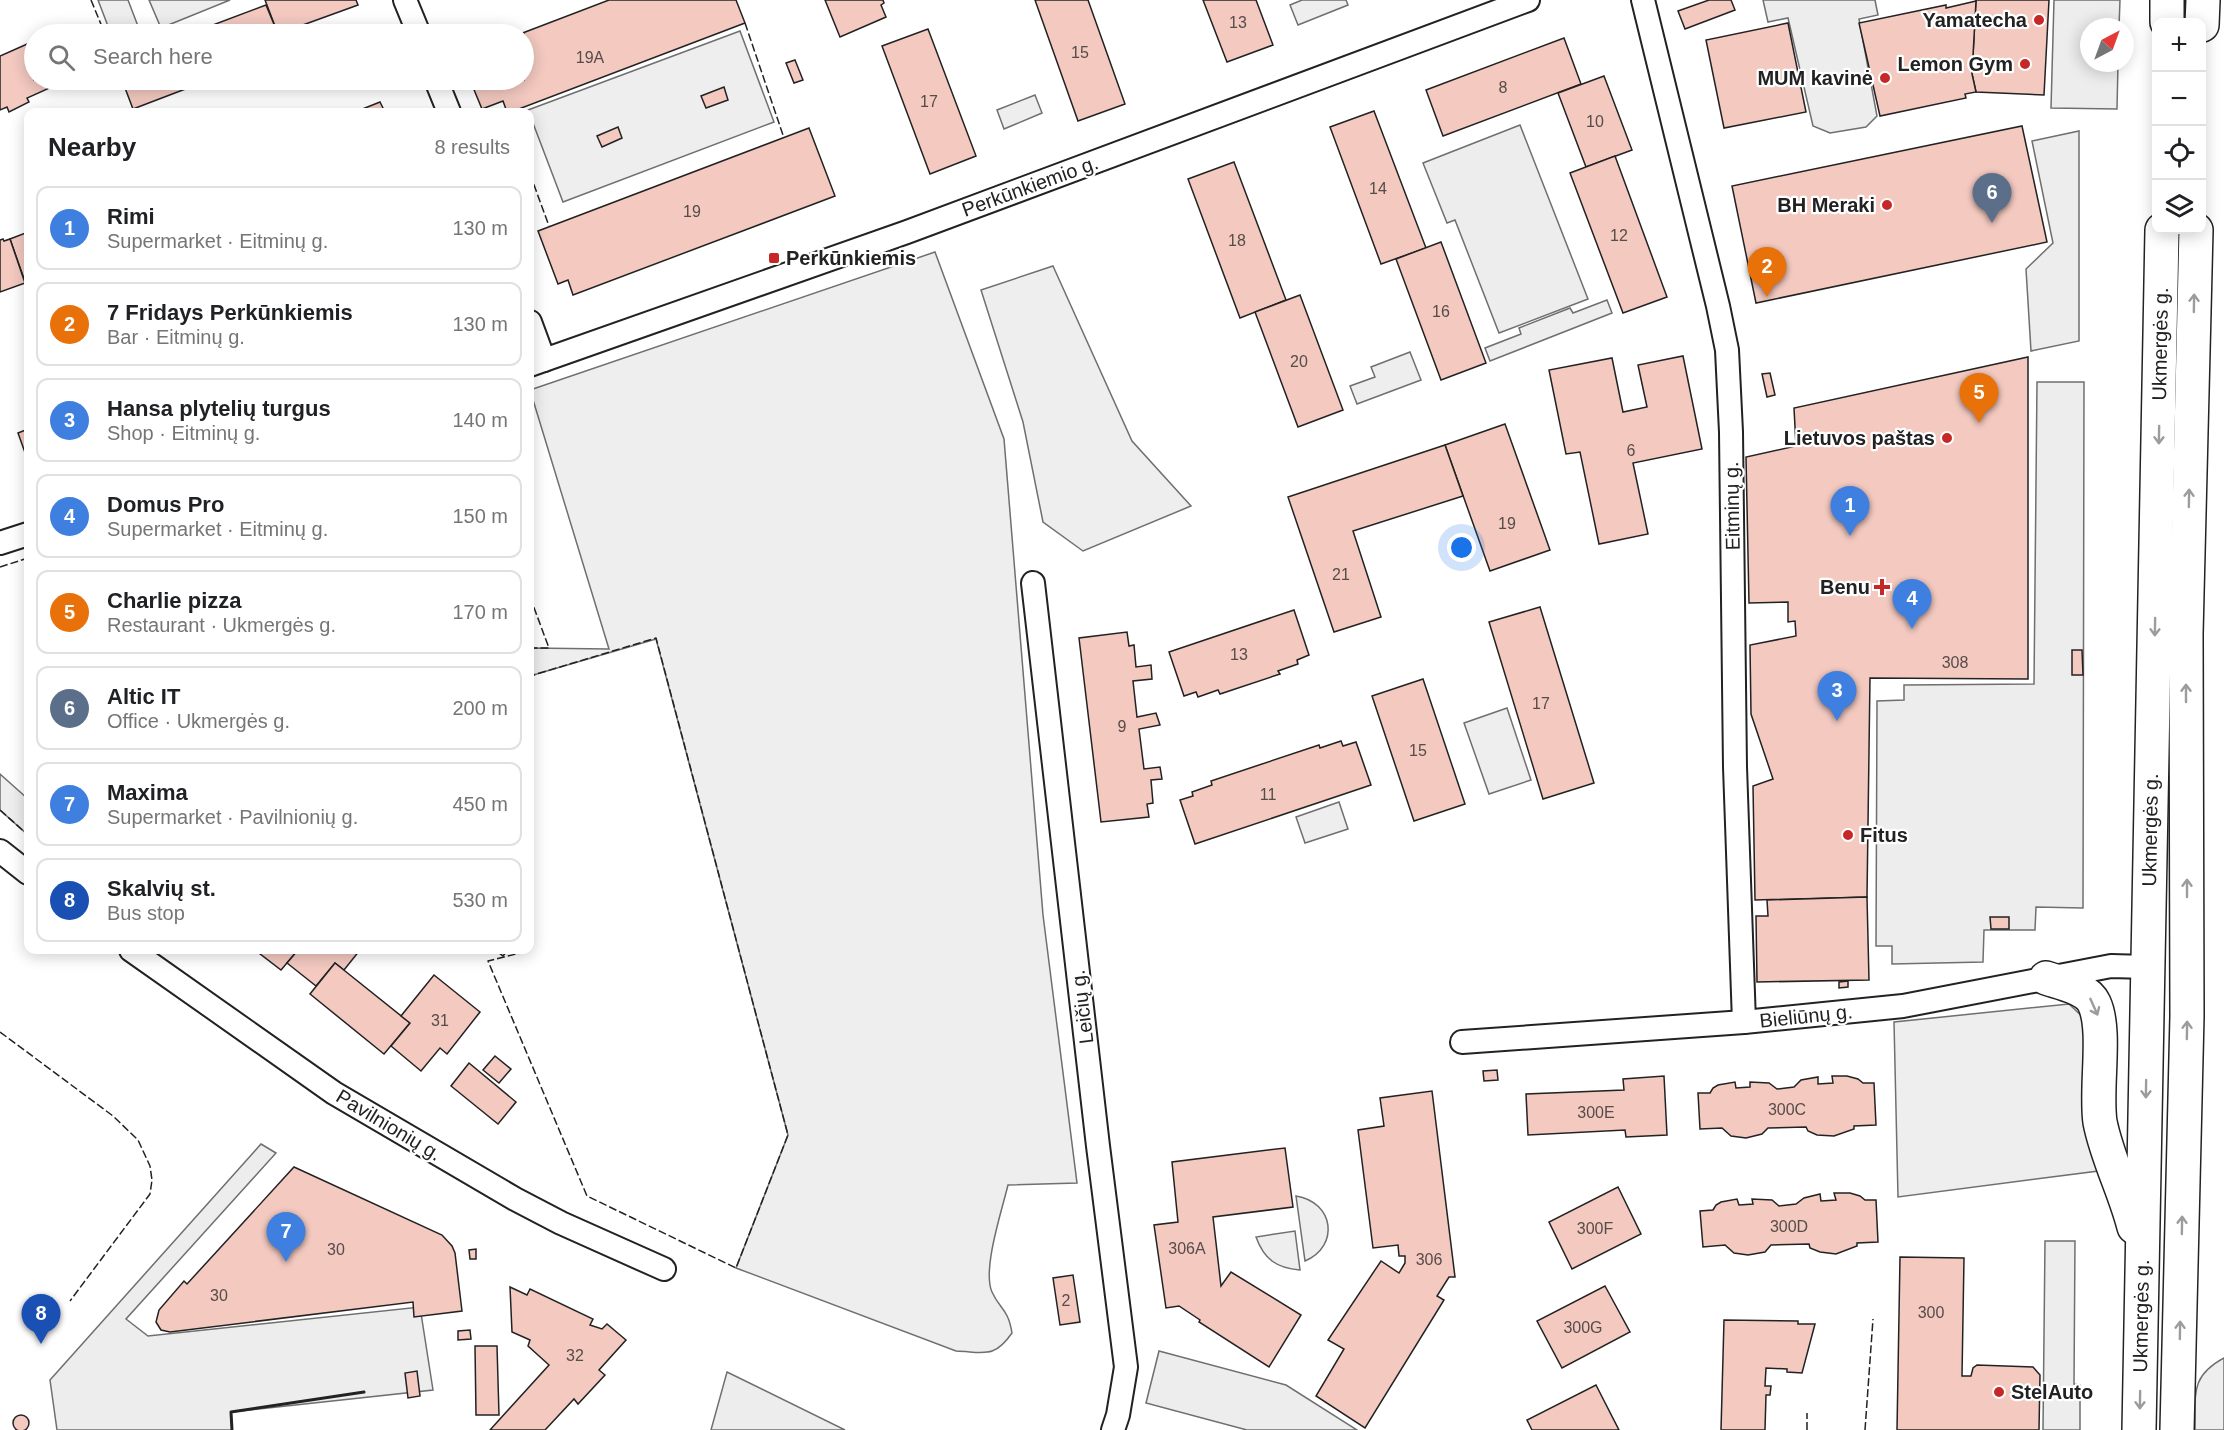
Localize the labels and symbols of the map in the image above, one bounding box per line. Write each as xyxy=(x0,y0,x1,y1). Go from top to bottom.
place label: Yamatecha xyxy=(1922,9,2028,31)
marker: Yamatecha xyxy=(2032,13,2046,27)
house number: 13 xyxy=(1229,14,1247,31)
north arrow xyxy=(2080,18,2134,72)
house number: 15 xyxy=(1071,44,1089,61)
house number: 19A xyxy=(576,49,605,66)
place label: Lemon Gym xyxy=(1897,53,2013,75)
marker: Lemon Gym xyxy=(2018,57,2032,71)
place label: MUM kavinė xyxy=(1757,67,1873,89)
marker: MUM kavinė xyxy=(1878,71,1892,85)
house number: 8 xyxy=(1499,79,1508,96)
house number: 17 xyxy=(920,93,938,110)
house number: 10 xyxy=(1586,113,1604,130)
street label: Perkūnkiemio g. xyxy=(959,151,1101,221)
pin: 6 xyxy=(1972,174,2012,223)
house number: 14 xyxy=(1369,180,1387,197)
place label: BH Meraki xyxy=(1777,194,1875,216)
marker: BH Meraki xyxy=(1880,198,1894,212)
house number: 19 xyxy=(683,203,701,220)
house number: 12 xyxy=(1610,227,1628,244)
house number: 18 xyxy=(1228,232,1246,249)
place label: Perkūnkiemis xyxy=(786,247,916,269)
pin: 2 xyxy=(1748,248,1786,297)
marker: Perkūnkiemis xyxy=(767,251,781,265)
street label: Ukmergės g. xyxy=(2148,287,2172,401)
one-way arrow xyxy=(2188,294,2200,314)
house number: 16 xyxy=(1432,303,1450,320)
house number: 20 xyxy=(1290,353,1308,370)
pin: 5 xyxy=(1960,374,1998,423)
one-way arrow xyxy=(2153,424,2165,444)
place label: Lietuvos paštas xyxy=(1784,427,1935,449)
marker: Lietuvos paštas xyxy=(1940,431,1954,445)
house number: 6 xyxy=(1627,442,1636,459)
street label: Eitminų g. xyxy=(1720,461,1744,551)
pin: 1 xyxy=(1830,486,1870,536)
one-way arrow xyxy=(2184,488,2195,508)
house number: 19 xyxy=(1498,515,1516,532)
your location xyxy=(1447,533,1476,562)
house number: 21 xyxy=(1332,566,1350,583)
place label: Benu xyxy=(1820,576,1870,598)
marker: Benu xyxy=(1875,580,1889,594)
pin: 4 xyxy=(1892,580,1932,629)
one-way arrow xyxy=(2149,616,2161,636)
house number: 13 xyxy=(1230,646,1248,663)
house number: 308 xyxy=(1942,654,1968,671)
pin: 3 xyxy=(1818,672,1856,721)
one-way arrow xyxy=(2180,683,2192,703)
house number: 17 xyxy=(1532,695,1550,712)
house number: 9 xyxy=(1118,718,1127,735)
house number: 15 xyxy=(1409,742,1427,759)
street label: Ukmergės g. xyxy=(2138,773,2162,887)
house number: 11 xyxy=(1260,786,1276,803)
place label: Fitus xyxy=(1860,824,1908,846)
marker: Fitus xyxy=(1841,828,1855,842)
one-way arrow xyxy=(2181,878,2193,898)
street label: Leičių g. xyxy=(1067,969,1097,1045)
one-way arrow xyxy=(2089,998,2100,1016)
street label: Bieliūnų g. xyxy=(1758,1000,1854,1032)
house number: 31 xyxy=(431,1012,449,1029)
one-way arrow xyxy=(2181,1021,2192,1041)
one-way arrow xyxy=(2140,1078,2151,1098)
street label: Pavilnionių g. xyxy=(332,1085,446,1165)
house number: 300C xyxy=(1768,1101,1806,1118)
house number: 300E xyxy=(1577,1104,1615,1121)
pin: 7 xyxy=(266,1212,306,1262)
one-way arrow xyxy=(2176,1216,2188,1236)
house number: 300D xyxy=(1770,1218,1808,1235)
house number: 300F xyxy=(1577,1220,1613,1237)
house number: 306A xyxy=(1168,1240,1206,1257)
house number: 30 xyxy=(327,1241,345,1258)
house number: 306 xyxy=(1416,1251,1442,1268)
street label: Ukmergės g. xyxy=(2129,1259,2153,1373)
house number: 30 xyxy=(210,1287,228,1304)
house number: 2 xyxy=(1062,1292,1071,1309)
pin: 8 xyxy=(22,1294,60,1344)
house number: 300 xyxy=(1918,1304,1944,1321)
house number: 300G xyxy=(1563,1319,1603,1336)
one-way arrow xyxy=(2174,1320,2185,1340)
house number: 32 xyxy=(566,1347,584,1364)
place label: StelAuto xyxy=(2011,1381,2093,1403)
marker: StelAuto xyxy=(1992,1385,2006,1399)
one-way arrow xyxy=(2134,1389,2145,1409)

